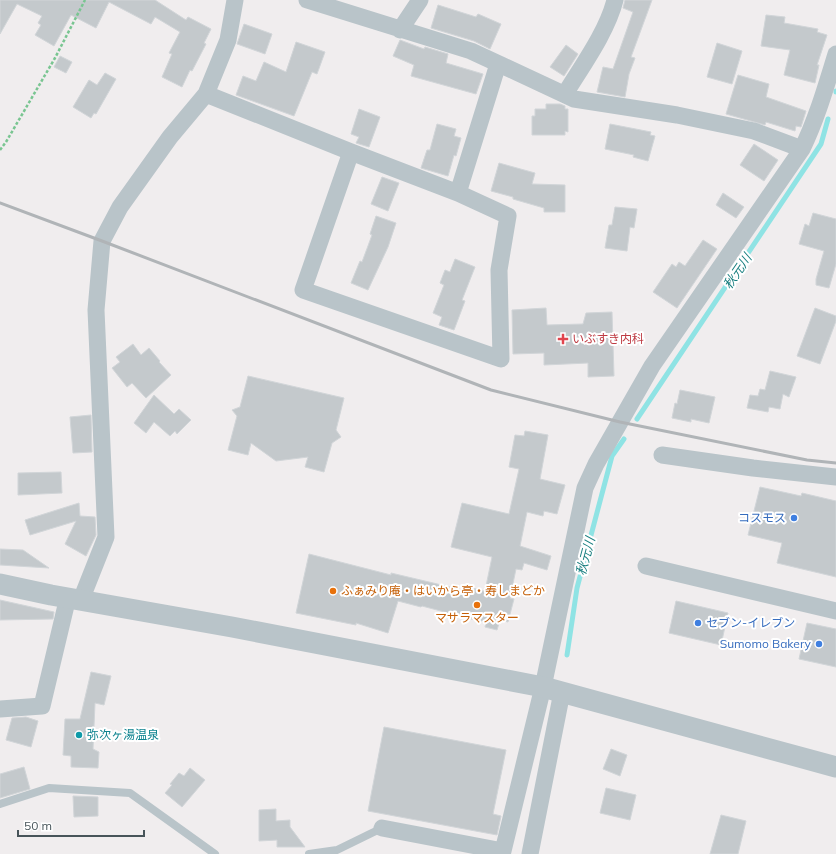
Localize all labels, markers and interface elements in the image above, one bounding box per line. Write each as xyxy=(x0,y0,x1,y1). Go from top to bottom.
water label: 秋元川 xyxy=(719,249,756,292)
place label: いぶすき内科 xyxy=(572,331,644,346)
marker: いぶすき内科 xyxy=(557,333,569,345)
place label: コスモス xyxy=(738,510,786,525)
marker: コスモス xyxy=(789,513,799,523)
water label: 秋元川 xyxy=(572,533,598,577)
place label: ふぁみり庵・はいから亭・寿しまどか xyxy=(341,583,545,598)
marker: ふぁみり庵・はいから亭・寿しまどか xyxy=(328,586,338,596)
marker: マサラマスター xyxy=(472,600,482,610)
place label: マサラマスター xyxy=(435,610,519,625)
place label: セブン-イレブン xyxy=(706,615,795,630)
marker: セブン-イレブン xyxy=(693,618,703,628)
place label: Sumomo Bakery xyxy=(720,636,812,651)
marker: Sumomo Bakery xyxy=(814,639,824,649)
place label: 弥次ヶ湯温泉 xyxy=(87,727,159,742)
marker: 弥次ヶ湯温泉 xyxy=(74,730,84,740)
scale bar xyxy=(18,812,144,838)
text: 50 m xyxy=(24,818,52,833)

